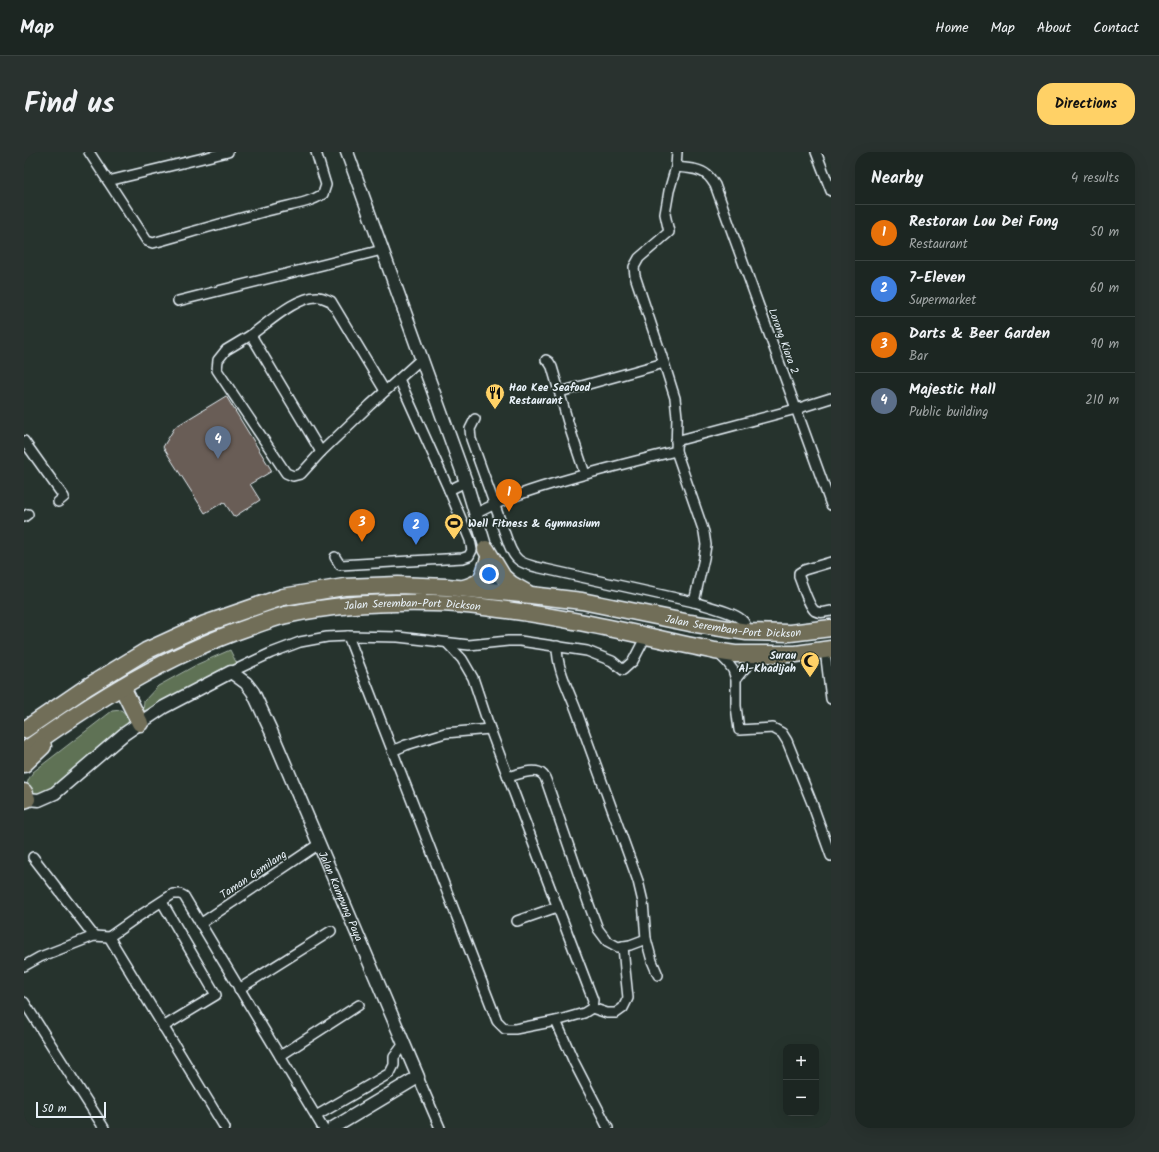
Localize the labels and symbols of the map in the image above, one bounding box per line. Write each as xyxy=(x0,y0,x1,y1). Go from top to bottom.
street label: Lorong Kiara 2 xyxy=(763,306,803,377)
place label: Hao Kee Seafood Restaurant xyxy=(509,379,591,410)
restaurant icon: Hao Kee Seafood Restaurant xyxy=(484,382,506,410)
pin: 4 xyxy=(205,426,231,459)
pin: 1 xyxy=(496,479,522,512)
pin: 3 xyxy=(349,509,375,542)
pin: 2 xyxy=(403,512,429,545)
sports icon: Well Fitness & Gymnasium xyxy=(443,512,465,540)
place label: Well Fitness & Gymnasium xyxy=(468,515,600,533)
your location xyxy=(479,564,499,584)
street label: Jalan Seremban-Port Dickson xyxy=(343,595,482,617)
street label: Jalan Seremban-Port Dickson xyxy=(663,610,802,643)
place label: Surau Al-Khadijah xyxy=(738,647,797,678)
mosque icon: Surau Al-Khadijah xyxy=(799,650,821,678)
street label: Taman Gemilang xyxy=(217,846,291,904)
street label: Jalan Kampung Paya xyxy=(313,848,367,944)
scale bar xyxy=(36,1100,106,1119)

